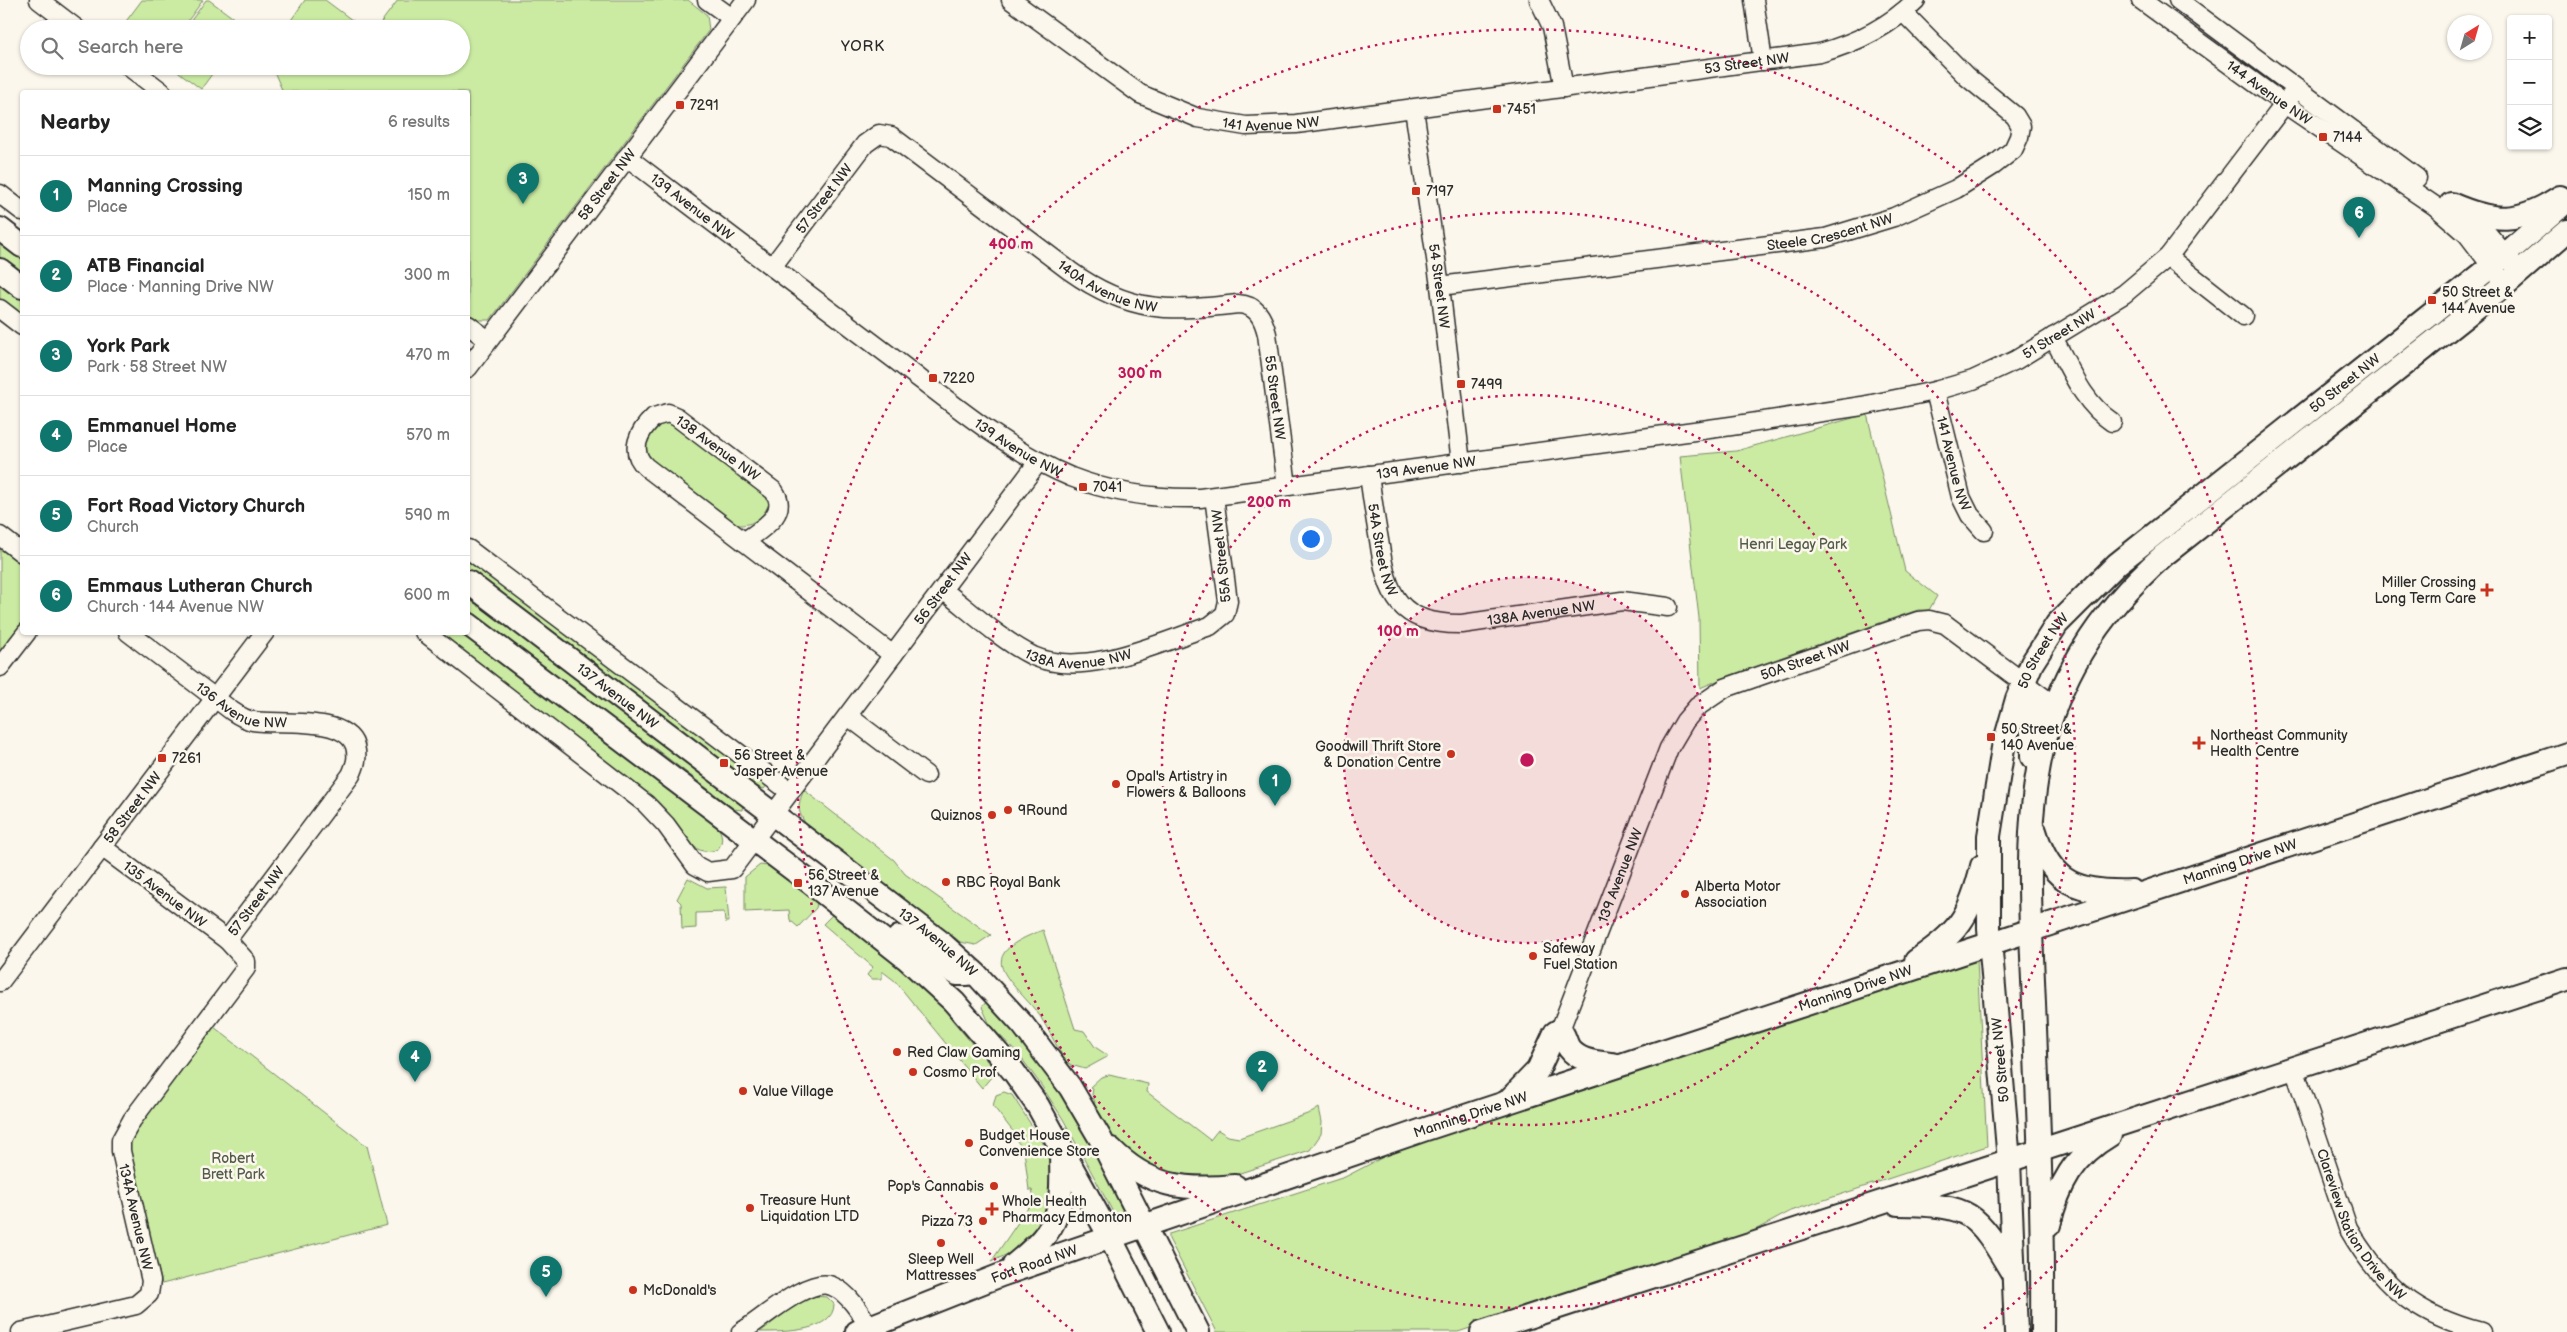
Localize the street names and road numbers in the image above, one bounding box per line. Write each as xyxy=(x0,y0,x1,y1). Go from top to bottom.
street label: 53 Street NW xyxy=(1703,49,1791,78)
street label: 144 Avenue NW xyxy=(2223,57,2315,129)
street label: 141 Avenue NW xyxy=(1221,113,1321,135)
street label: 58 Street NW xyxy=(575,145,640,224)
street label: 57 Street NW xyxy=(792,160,856,237)
street label: 139 Avenue NW xyxy=(647,170,737,244)
street label: Steele Crescent NW xyxy=(1766,210,1895,254)
street label: 54 Street NW xyxy=(1425,242,1453,330)
street label: 140A Avenue NW xyxy=(1054,257,1159,316)
street label: 51 Street NW xyxy=(2020,305,2099,363)
street label: 50 Street NW xyxy=(2306,350,2384,417)
street label: 55 Street NW xyxy=(1261,354,1289,441)
street label: 138 Avenue NW xyxy=(672,412,763,485)
street label: 139 Avenue NW xyxy=(971,415,1065,481)
street label: 141 Avenue NW xyxy=(1933,415,1975,514)
street label: 139 Avenue NW xyxy=(1376,453,1477,483)
street label: 54A Street NW xyxy=(1364,502,1401,599)
street label: 55A Street NW xyxy=(1208,508,1235,603)
street label: 56 Street NW xyxy=(911,549,976,628)
street label: 138A Avenue NW xyxy=(1486,597,1597,629)
street label: 50 Street NW xyxy=(2014,609,2072,691)
street label: 50A Street NW xyxy=(1758,637,1853,684)
street label: 138A Avenue NW xyxy=(1022,645,1134,673)
street label: 137 Avenue NW xyxy=(573,660,662,733)
street label: 136 Avenue NW xyxy=(192,679,288,731)
street label: 58 Street NW xyxy=(100,768,165,847)
street label: 139 Avenue NW xyxy=(1594,825,1646,925)
street label: Manning Drive NW xyxy=(2181,835,2300,889)
street label: 135 Avenue NW xyxy=(120,858,210,931)
street label: 57 Street NW xyxy=(225,863,288,940)
street label: 137 Avenue NW xyxy=(895,905,981,980)
street label: Manning Drive NW xyxy=(1796,962,1915,1015)
street label: 50 Street NW xyxy=(1988,1016,2013,1103)
street label: Manning Drive NW xyxy=(1411,1088,1530,1142)
street label: Clareview Station Drive NW xyxy=(2313,1146,2410,1304)
street label: 134A Avenue NW xyxy=(115,1162,156,1272)
street label: Fort Road NW xyxy=(989,1241,1080,1287)

